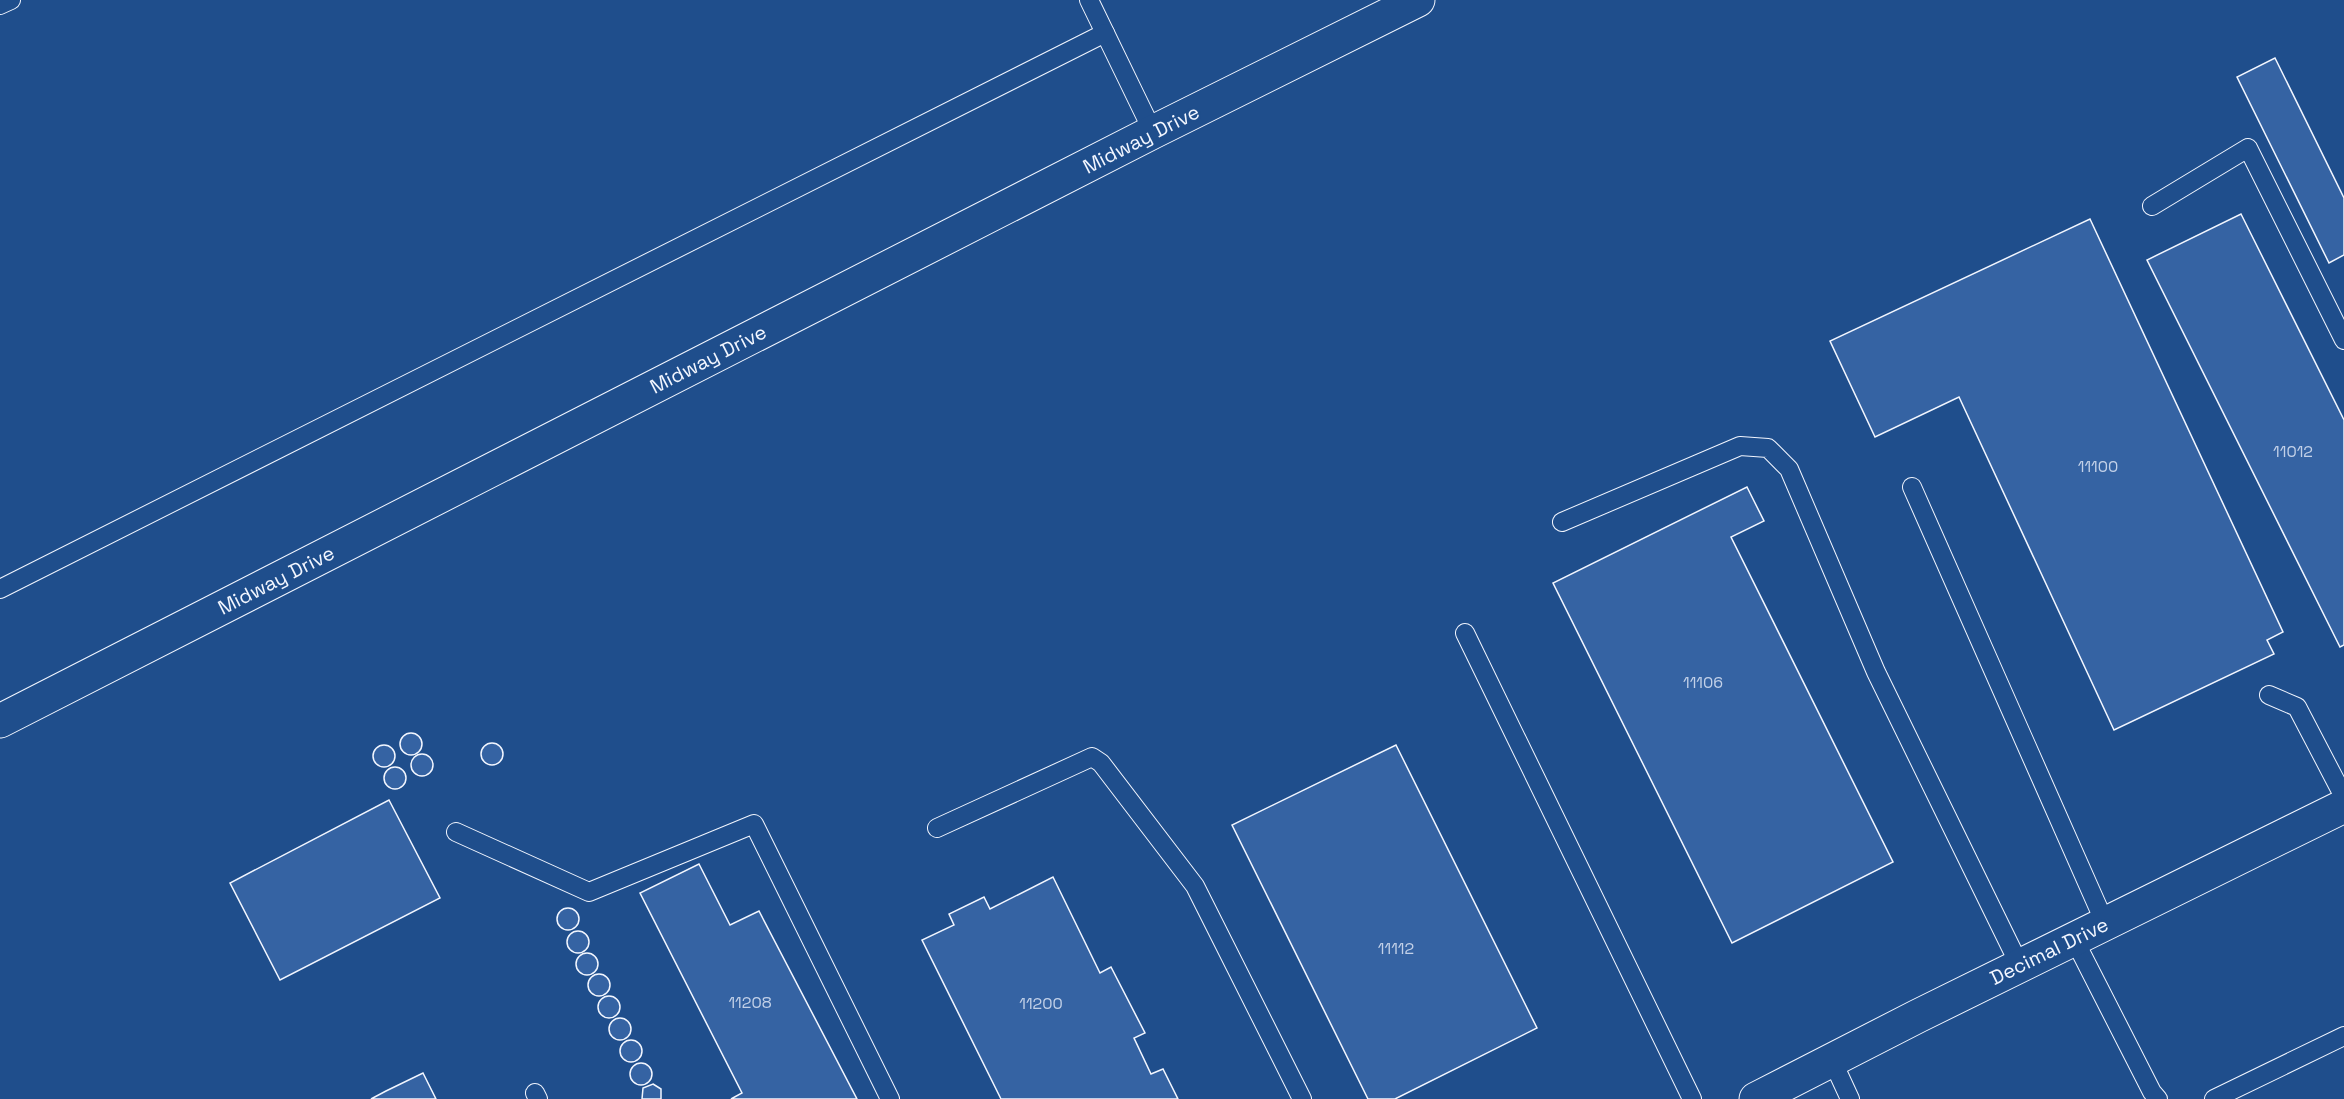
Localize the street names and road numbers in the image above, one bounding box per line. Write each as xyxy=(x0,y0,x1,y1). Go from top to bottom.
street label: Midway Drive xyxy=(1078,98,1204,180)
street label: Midway Drive xyxy=(645,318,771,400)
street label: Midway Drive xyxy=(213,539,339,621)
street label: Decimal Drive xyxy=(1985,911,2113,991)

